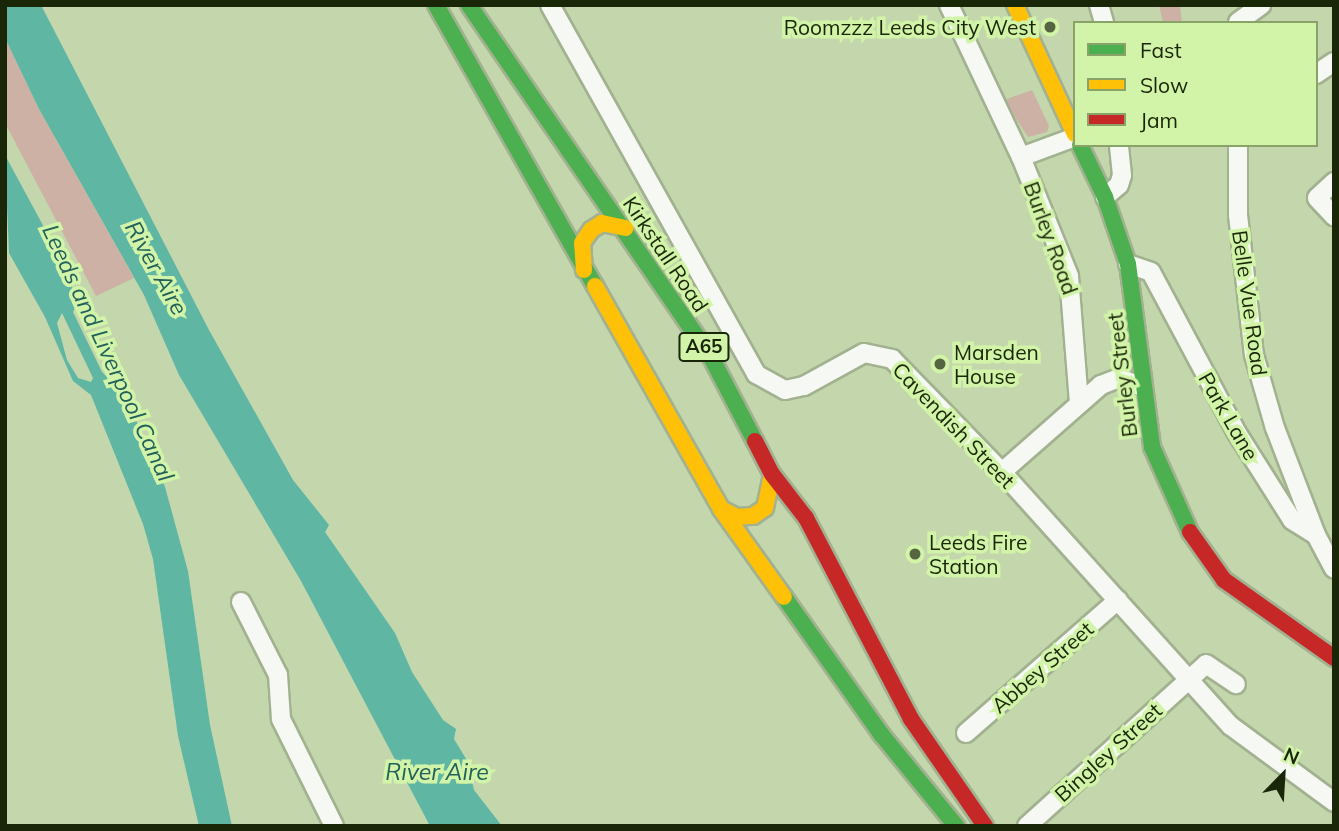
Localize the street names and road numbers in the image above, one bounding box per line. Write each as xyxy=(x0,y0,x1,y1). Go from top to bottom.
street label: Burley Road xyxy=(1019,178,1083,298)
street label: Kirkstall Road xyxy=(618,191,714,317)
street label: Belle Vue Road xyxy=(1227,229,1273,377)
street label: Burley Street xyxy=(1102,311,1142,439)
road number: A65 xyxy=(678,332,730,362)
street label: Cavendish Street xyxy=(888,357,1020,493)
street label: Park Lane xyxy=(1194,367,1264,465)
street label: Abbey Street xyxy=(986,616,1098,718)
street label: Bingley Street xyxy=(1049,697,1167,807)

